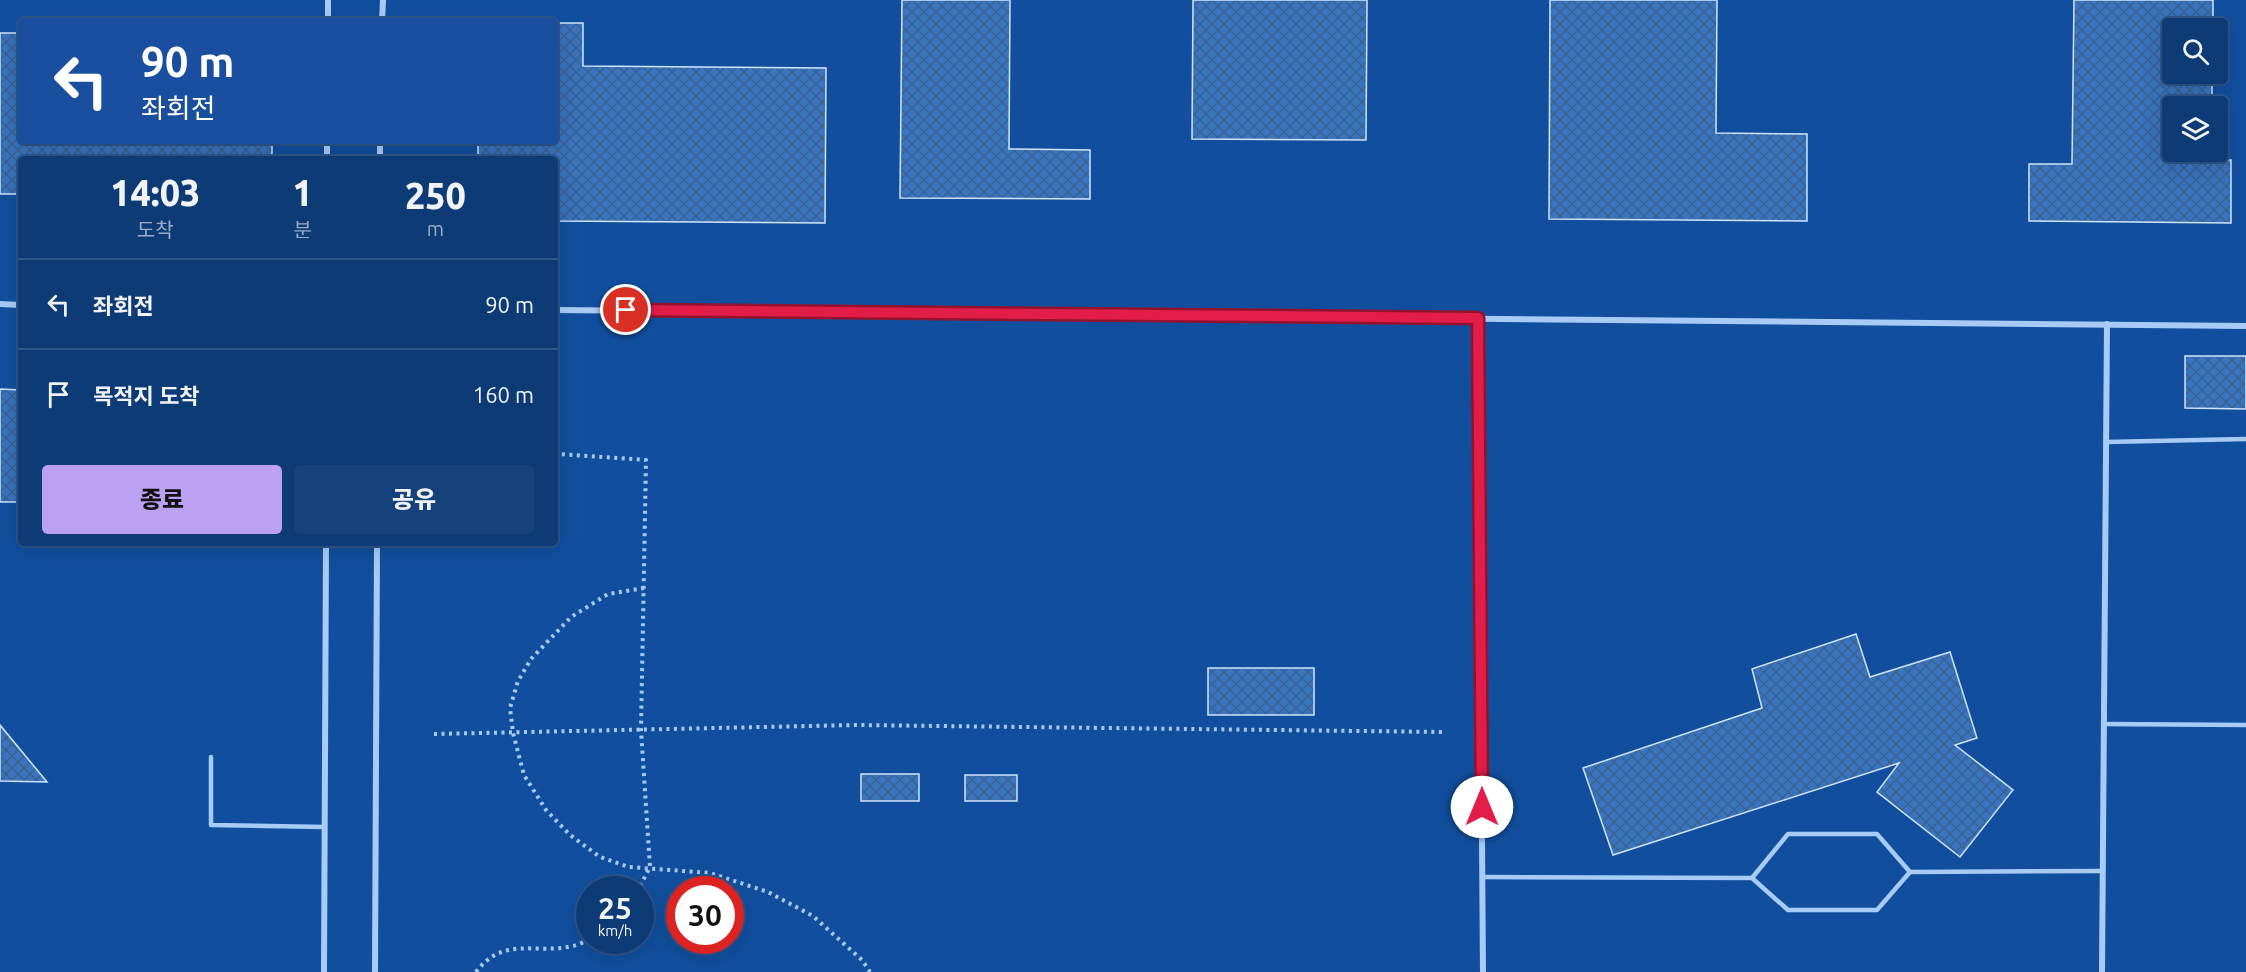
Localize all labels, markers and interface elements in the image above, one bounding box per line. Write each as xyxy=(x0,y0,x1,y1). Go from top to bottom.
map controls xyxy=(2162,18,2228,162)
button: search xyxy=(2162,18,2228,84)
text: 90 m xyxy=(141,38,235,85)
icon: left xyxy=(42,42,120,120)
text: 좌회전 xyxy=(141,93,216,123)
button: layers xyxy=(2162,96,2228,162)
text: 14:03 xyxy=(110,172,200,213)
text: 1 xyxy=(292,172,313,213)
text: 250 xyxy=(405,175,466,216)
text: m xyxy=(427,217,444,240)
text: 도착 xyxy=(137,218,174,241)
text: 분 xyxy=(293,218,312,241)
pin xyxy=(600,284,651,335)
icon: left xyxy=(42,288,75,321)
text: 90 m xyxy=(485,292,534,317)
text: 좌회전 xyxy=(93,293,154,318)
icon: arrive xyxy=(609,293,642,326)
icon: arrive xyxy=(42,378,75,411)
text: 160 m xyxy=(473,382,534,407)
text: 목적지 도착 xyxy=(93,383,199,408)
button: 종료 xyxy=(42,465,282,534)
button: 공유 xyxy=(294,465,534,534)
position arrow xyxy=(1450,775,1514,839)
speed limit sign: 30 xyxy=(666,876,744,954)
text: 25 xyxy=(598,891,632,925)
text: km/h xyxy=(598,922,632,939)

